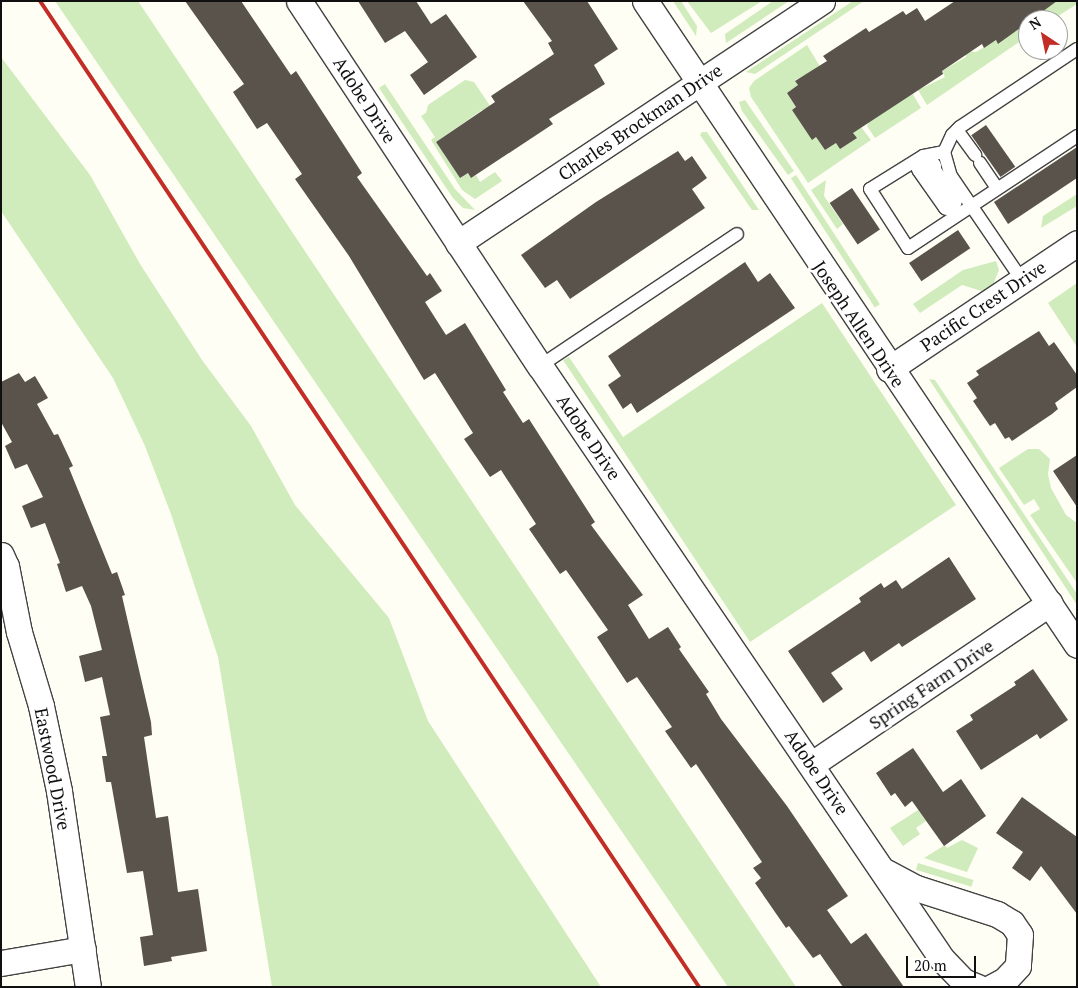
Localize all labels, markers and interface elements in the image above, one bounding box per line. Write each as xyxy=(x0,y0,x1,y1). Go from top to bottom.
north arrow xyxy=(1018,10,1068,60)
text: N xyxy=(1025,12,1045,34)
street label: Adobe Drive xyxy=(329,53,401,147)
street label: Charles Brockman Drive xyxy=(554,59,726,185)
street label: Pacific Crest Drive xyxy=(916,256,1050,356)
street label: Joseph Allen Drive xyxy=(809,257,909,391)
street label: Adobe Drive xyxy=(553,390,625,484)
street label: Spring Farm Drive xyxy=(865,634,997,734)
street label: Eastwood Drive xyxy=(31,706,75,832)
street label: Adobe Drive xyxy=(781,725,853,819)
scale bar xyxy=(908,946,978,978)
text: 20 m xyxy=(914,955,947,975)

